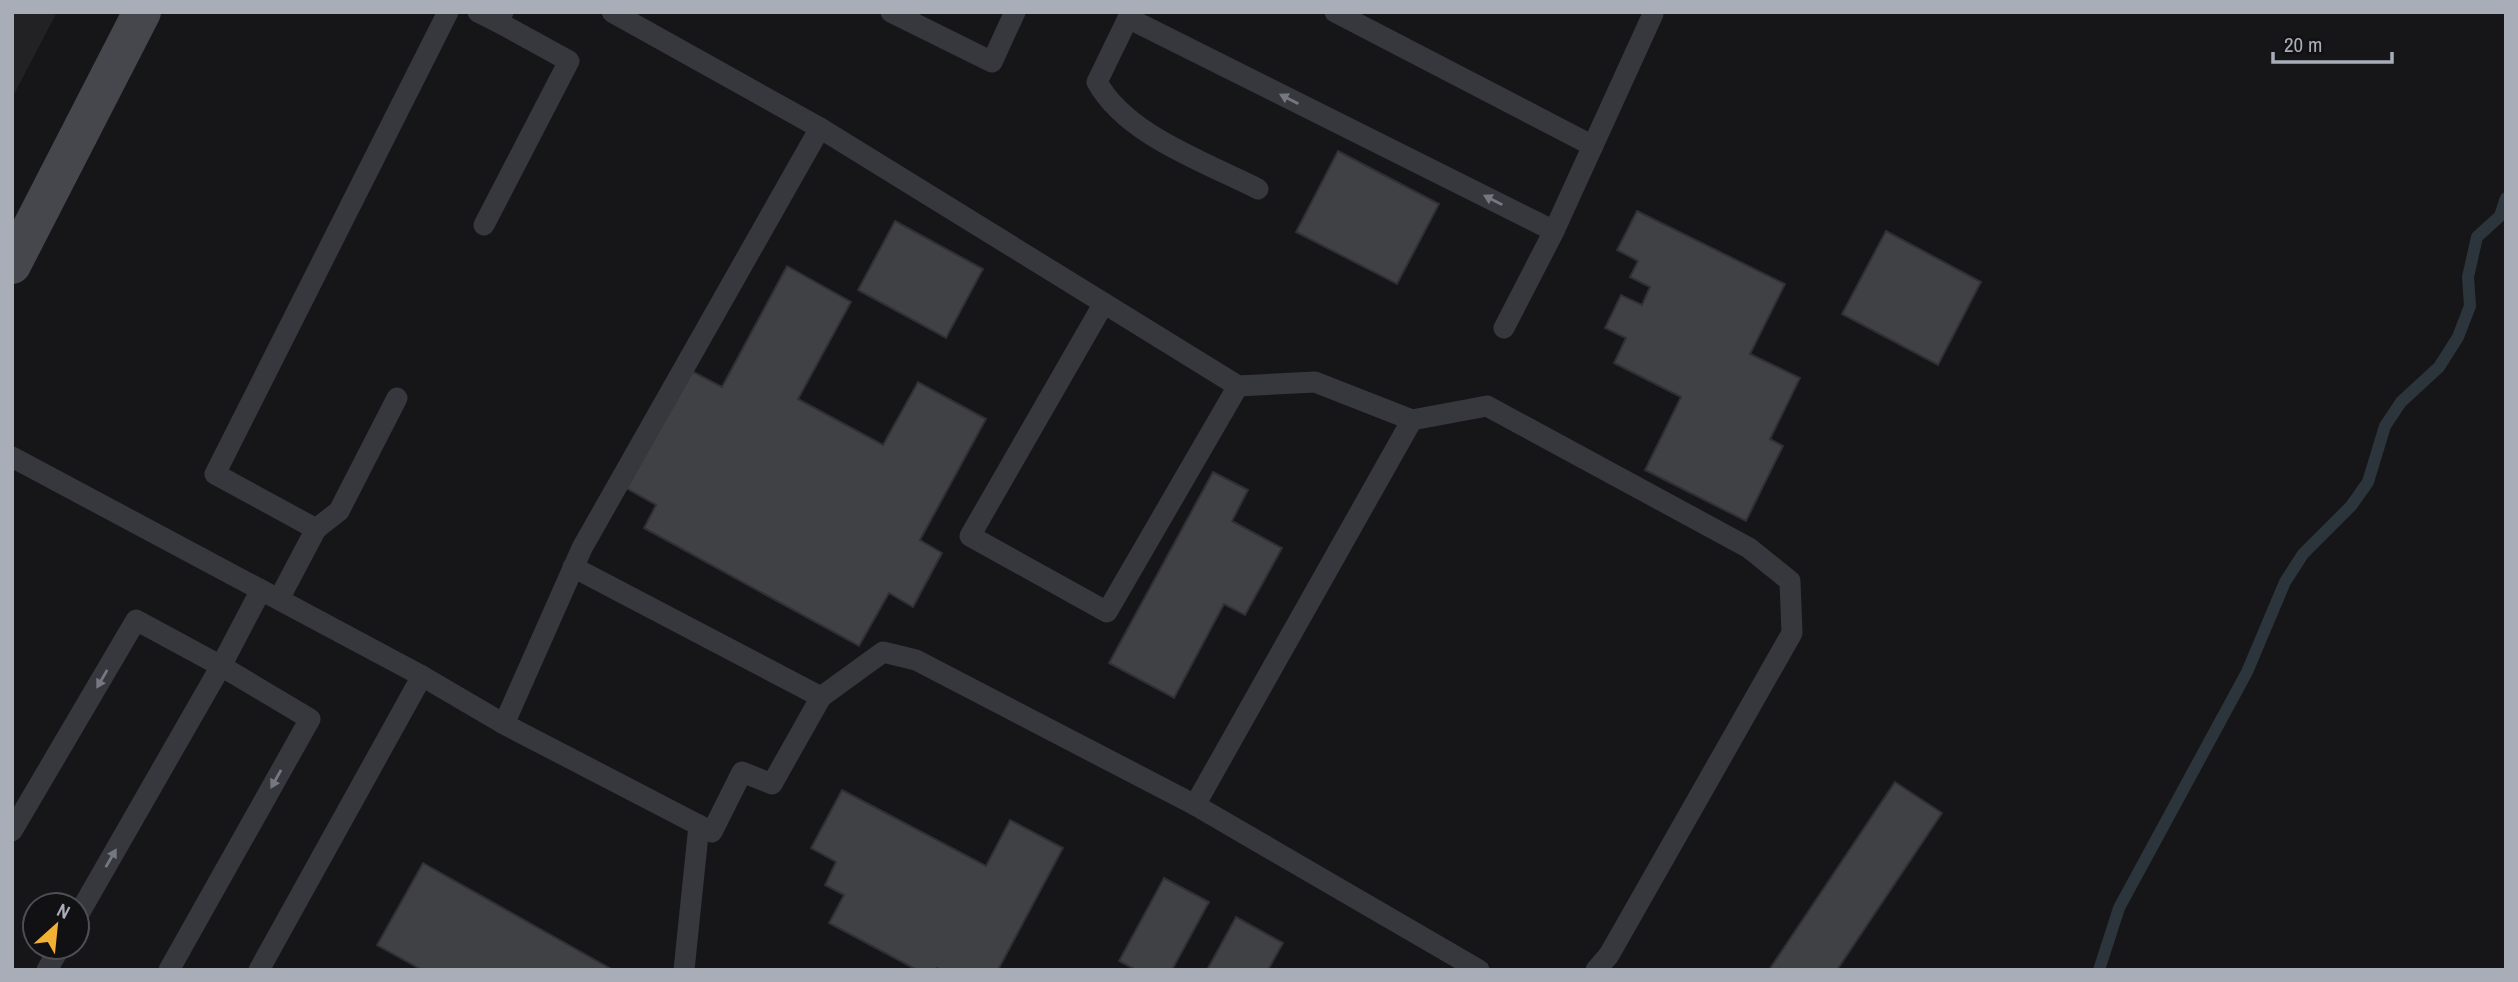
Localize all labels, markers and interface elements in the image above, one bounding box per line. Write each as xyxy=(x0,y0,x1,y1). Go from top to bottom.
scale bar xyxy=(2273,21,2392,65)
text: 20 m xyxy=(2284,30,2322,59)
one-way arrow xyxy=(1279,93,1299,104)
one-way arrow xyxy=(1483,195,1503,206)
one-way arrow xyxy=(96,669,108,688)
one-way arrow xyxy=(271,769,283,789)
one-way arrow xyxy=(105,848,117,867)
north arrow xyxy=(21,891,91,961)
text: N xyxy=(53,897,75,925)

